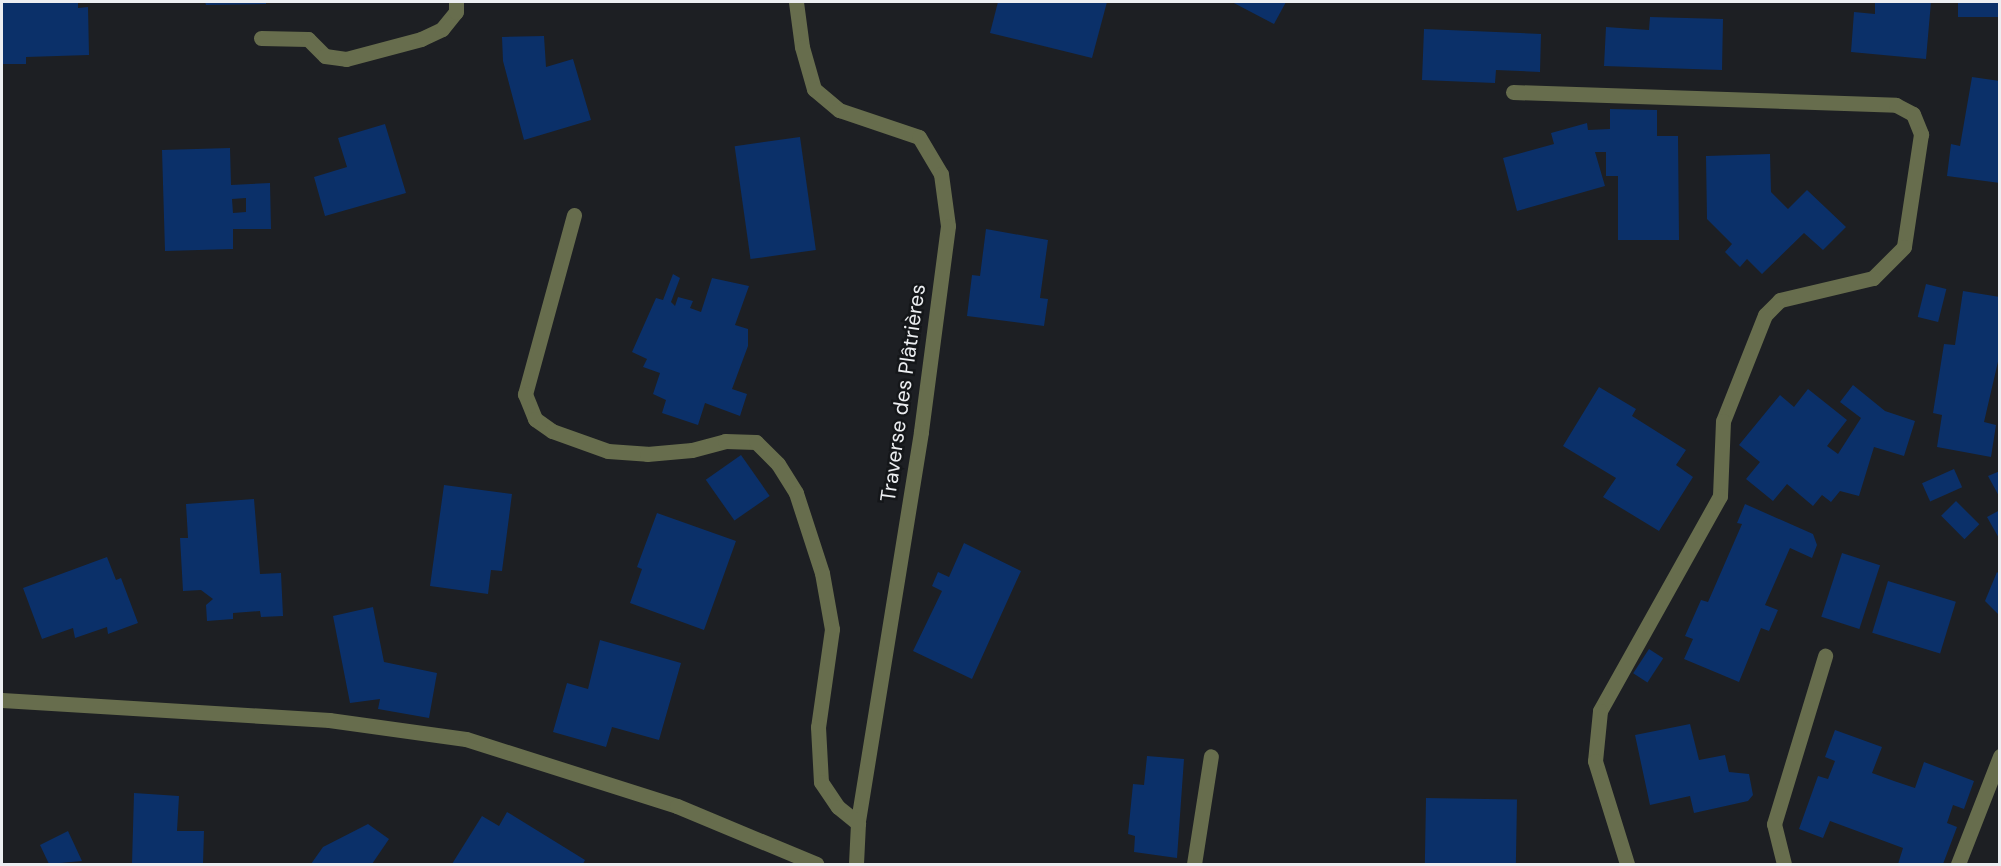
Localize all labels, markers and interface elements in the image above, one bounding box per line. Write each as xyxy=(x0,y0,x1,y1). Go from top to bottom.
street label: Traverse des Plâtrières xyxy=(875,282,931,504)

